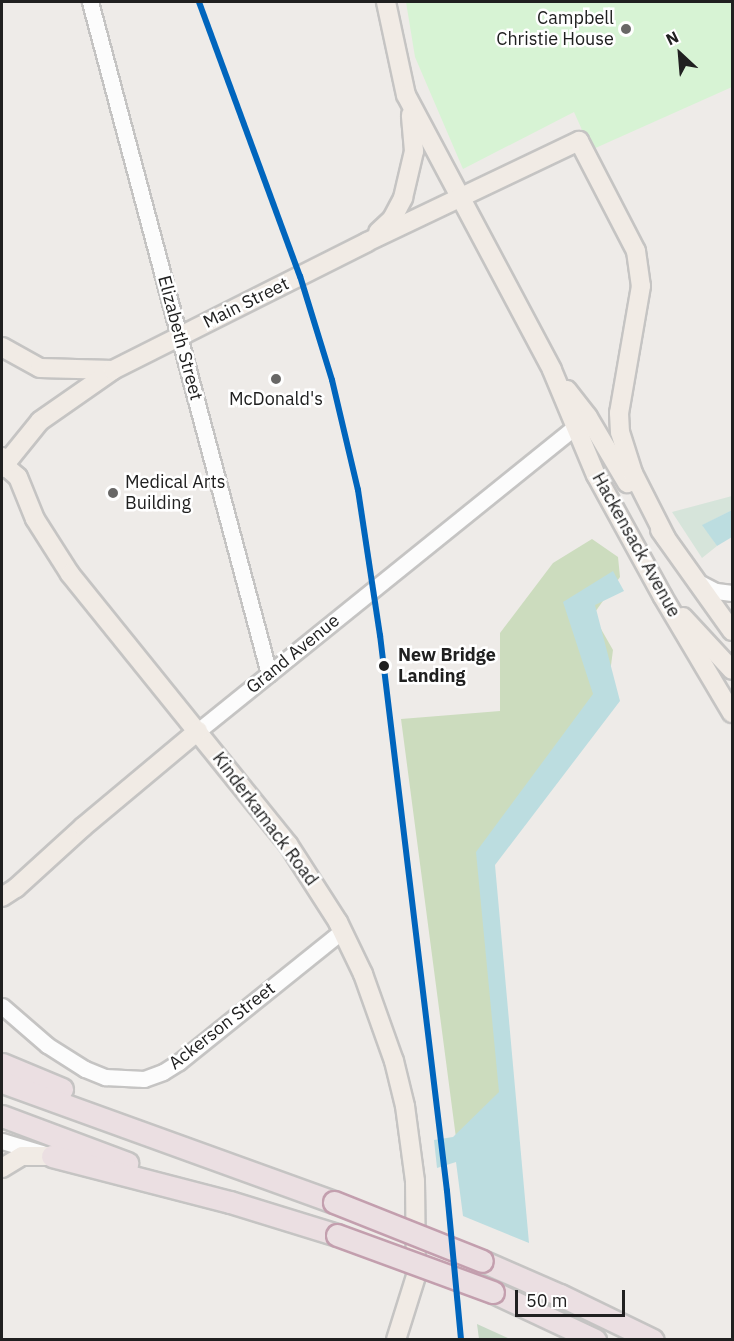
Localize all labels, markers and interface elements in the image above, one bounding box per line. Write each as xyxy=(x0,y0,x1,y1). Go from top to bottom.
place label: Campbell Christie House xyxy=(496,8,614,50)
marker: Campbell Christie House xyxy=(619,22,633,36)
north arrow xyxy=(650,24,710,84)
text: N xyxy=(663,26,682,49)
street label: Elizabeth Street xyxy=(153,273,207,403)
street label: Main Street xyxy=(200,273,292,333)
marker: McDonald's xyxy=(269,372,283,386)
place label: McDonald's xyxy=(229,388,323,410)
street label: Hackensack Avenue xyxy=(587,469,685,621)
place label: Medical Arts Building xyxy=(125,472,226,514)
marker: Medical Arts Building xyxy=(106,486,120,500)
street label: Grand Avenue xyxy=(242,610,344,698)
place label: New Bridge Landing xyxy=(398,645,496,688)
marker: New Bridge Landing xyxy=(375,657,393,675)
street label: Kinderkamack Road xyxy=(208,748,322,890)
street label: Ackerson Street xyxy=(165,978,279,1074)
scale bar xyxy=(518,1278,628,1316)
text: 50 m xyxy=(526,1289,568,1312)

